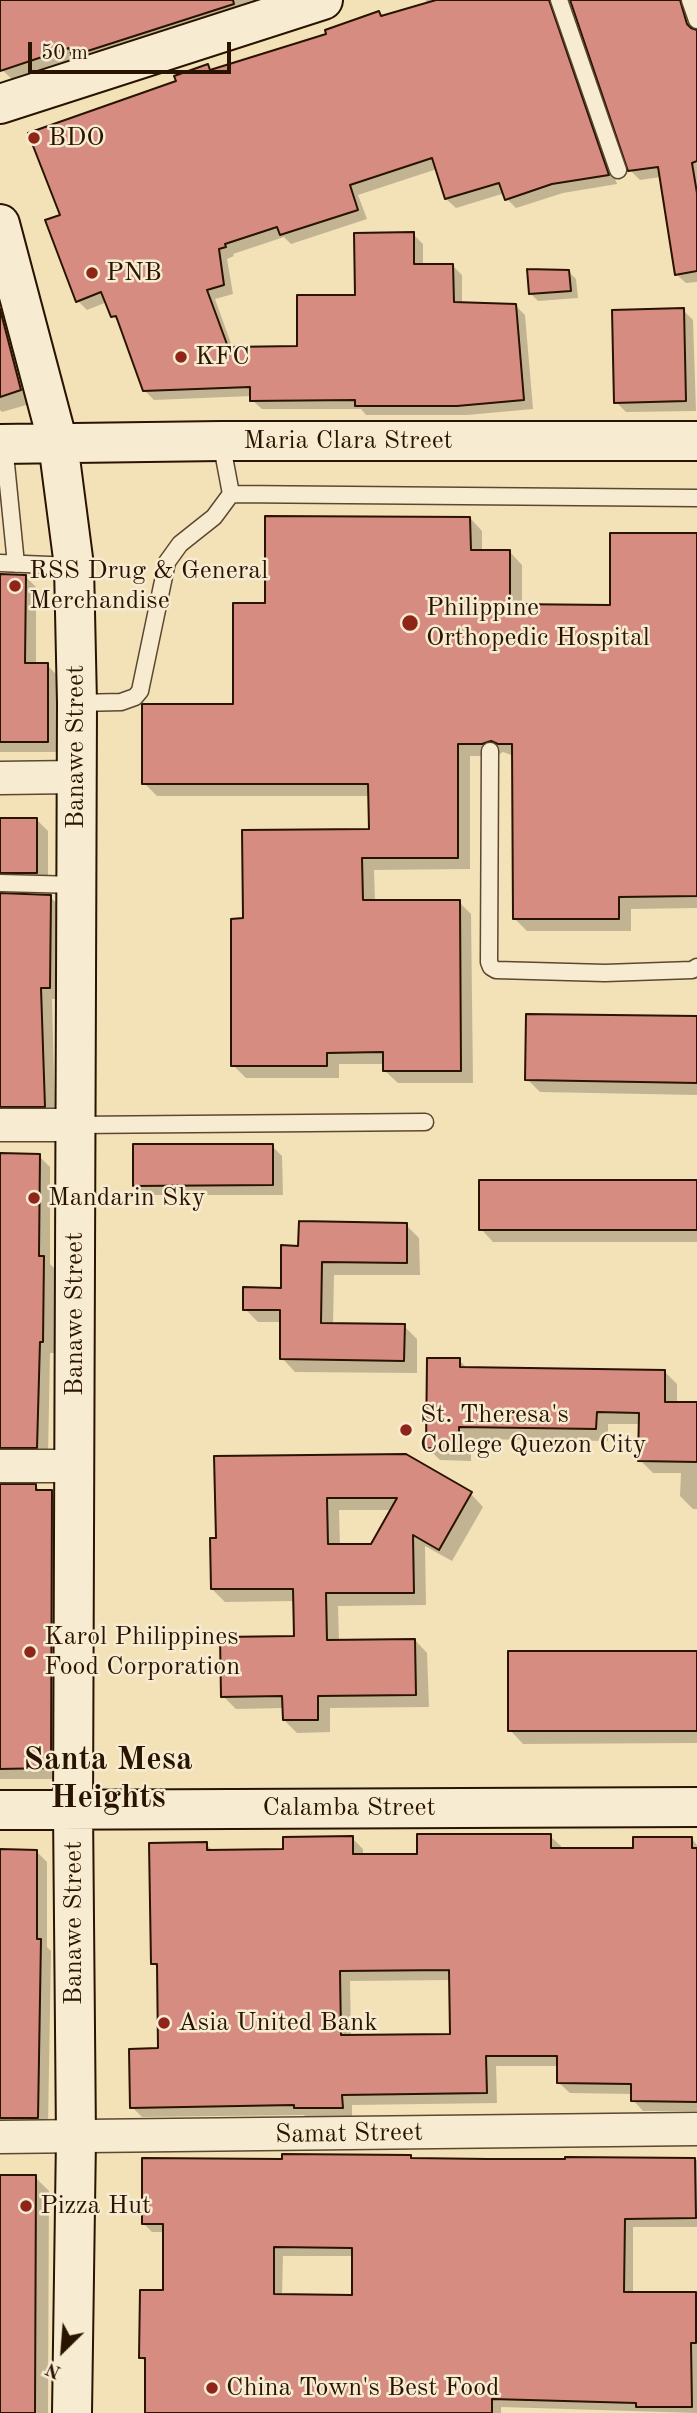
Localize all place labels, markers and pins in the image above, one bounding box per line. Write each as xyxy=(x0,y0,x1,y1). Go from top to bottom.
place label: BDO xyxy=(48,122,104,154)
marker: BDO xyxy=(26,130,42,146)
place label: PNB xyxy=(106,257,162,289)
marker: PNB xyxy=(84,265,100,281)
place label: KFC xyxy=(195,341,250,373)
marker: KFC xyxy=(173,349,189,365)
place label: RSS Drug & General Merchandise xyxy=(29,555,268,616)
marker: RSS Drug & General Merchandise xyxy=(7,578,23,594)
place label: Philippine Orthopedic Hospital xyxy=(426,592,650,654)
marker: Philippine Orthopedic Hospital xyxy=(400,613,420,633)
place label: Mandarin Sky xyxy=(48,1182,206,1214)
marker: Mandarin Sky xyxy=(26,1190,42,1206)
place label: St. Theresa's College Quezon City xyxy=(420,1399,647,1460)
marker: St. Theresa's College Quezon City xyxy=(398,1422,414,1438)
place label: Karol Philippines Food Corporation xyxy=(44,1621,240,1682)
marker: Karol Philippines Food Corporation xyxy=(22,1644,38,1660)
place label: Asia United Bank xyxy=(178,2007,378,2039)
marker: Asia United Bank xyxy=(156,2015,172,2031)
place label: Pizza Hut xyxy=(40,2190,151,2222)
marker: Pizza Hut xyxy=(18,2198,34,2214)
place label: China Town's Best Food xyxy=(226,2372,500,2404)
marker: China Town's Best Food xyxy=(204,2380,220,2396)

